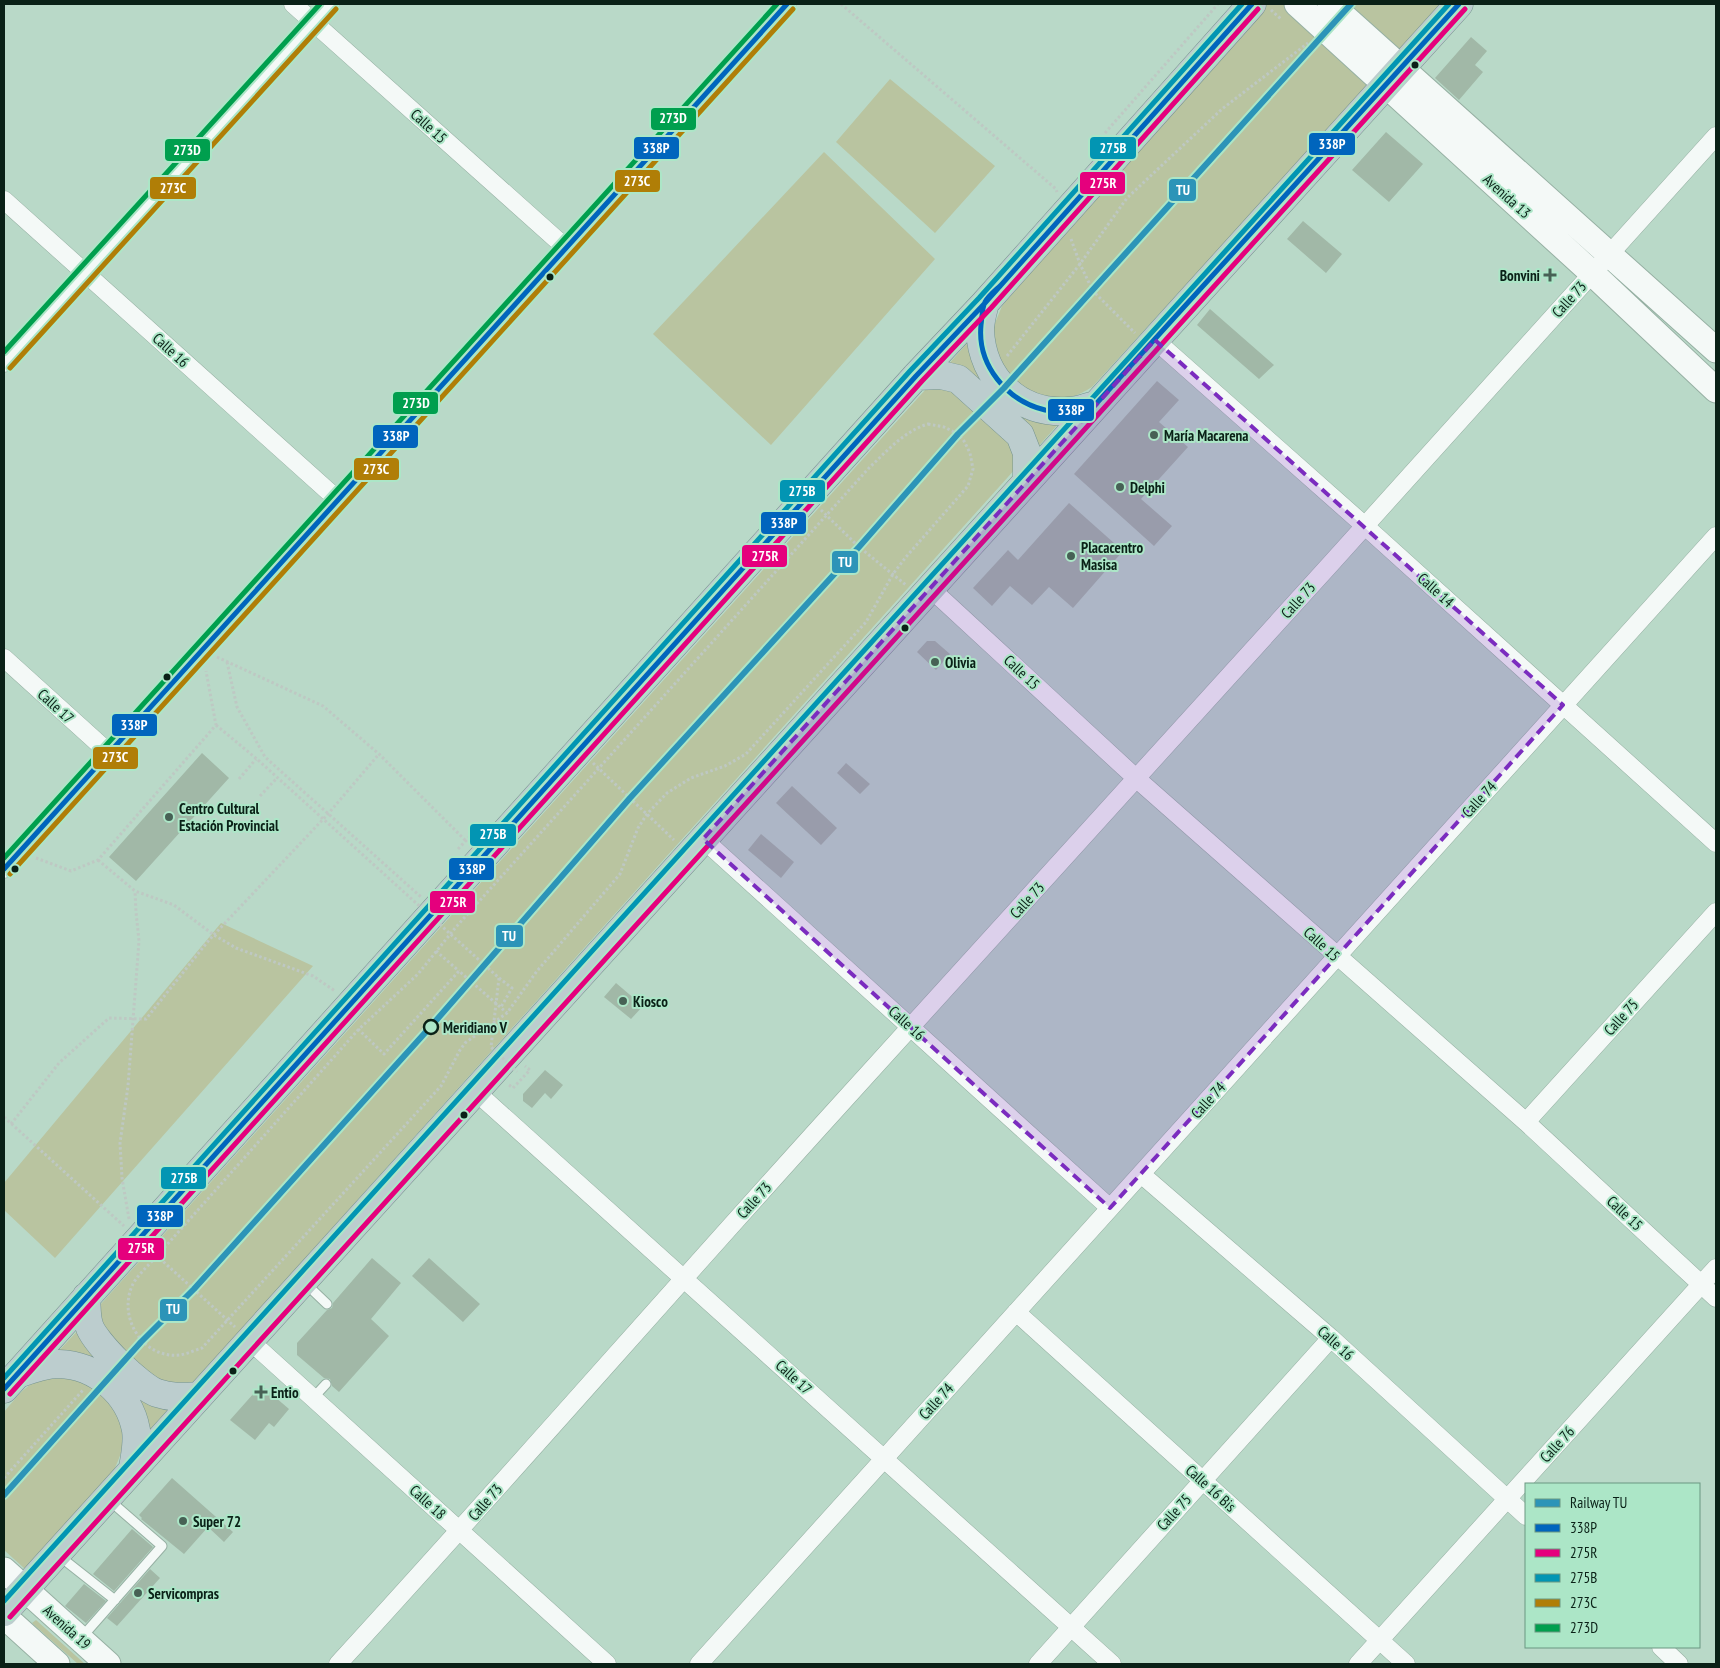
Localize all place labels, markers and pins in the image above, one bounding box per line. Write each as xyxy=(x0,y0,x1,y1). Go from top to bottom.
unlabelled marker xyxy=(1410,60,1420,70)
place label: Bonvini xyxy=(1500,266,1540,285)
marker: Bonvini xyxy=(1544,269,1556,281)
unlabelled marker xyxy=(545,272,555,282)
place label: María Macarena xyxy=(1164,426,1249,445)
marker: María Macarena xyxy=(1148,429,1160,441)
place label: Delphi xyxy=(1130,478,1165,497)
marker: Delphi xyxy=(1114,481,1126,493)
place label: Placacentro Masisa xyxy=(1081,538,1143,574)
marker: Placacentro Masisa xyxy=(1065,550,1077,562)
unlabelled marker xyxy=(900,623,910,633)
place label: Olivia xyxy=(945,653,976,672)
marker: Olivia xyxy=(929,656,941,668)
unlabelled marker xyxy=(162,672,172,682)
place label: Centro Cultural Estación Provincial xyxy=(179,799,279,835)
marker: Centro Cultural Estación Provincial xyxy=(163,811,175,823)
unlabelled marker xyxy=(10,864,20,874)
place label: Kiosco xyxy=(633,992,668,1011)
marker: Kiosco xyxy=(617,995,629,1007)
place label: Meridiano V xyxy=(443,1018,508,1037)
marker: Meridiano V xyxy=(423,1019,439,1035)
unlabelled marker xyxy=(459,1110,469,1120)
unlabelled marker xyxy=(228,1366,238,1376)
place label: Entio xyxy=(271,1383,299,1402)
marker: Entio xyxy=(255,1386,267,1398)
place label: Super 72 xyxy=(193,1512,241,1531)
marker: Super 72 xyxy=(177,1515,189,1527)
place label: Servicompras xyxy=(148,1584,219,1603)
marker: Servicompras xyxy=(132,1587,144,1599)

